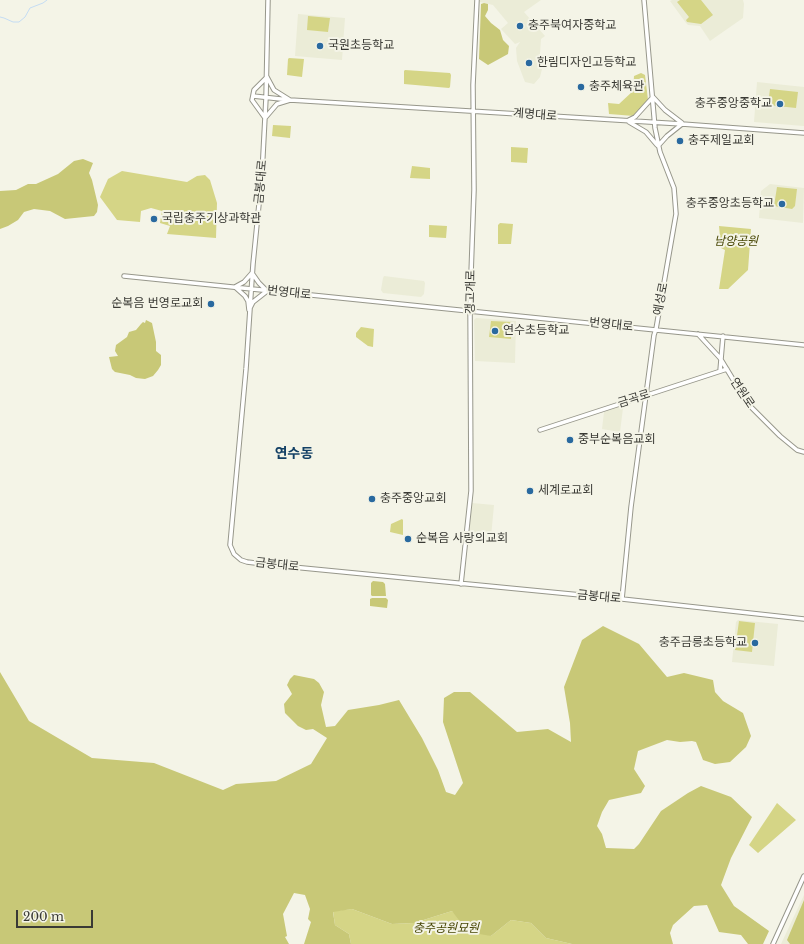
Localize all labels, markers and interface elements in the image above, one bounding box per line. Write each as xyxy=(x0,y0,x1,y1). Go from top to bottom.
place label: 충주북여자중학교 xyxy=(528,19,616,33)
marker: 충주북여자중학교 xyxy=(515,21,525,31)
place label: 국원초등학교 xyxy=(328,39,394,53)
marker: 국원초등학교 xyxy=(315,41,325,51)
place label: 한림디자인고등학교 xyxy=(537,56,636,70)
marker: 한림디자인고등학교 xyxy=(524,58,534,68)
place label: 충주체육관 xyxy=(589,80,644,94)
marker: 충주체육관 xyxy=(576,82,586,92)
place label: 충주중앙중학교 xyxy=(695,97,772,111)
marker: 충주중앙중학교 xyxy=(775,99,785,109)
street label: 계명대로 xyxy=(512,106,558,124)
place label: 충주제일교회 xyxy=(688,134,754,148)
marker: 충주제일교회 xyxy=(675,136,685,146)
street label: 금봉대로 xyxy=(252,159,270,205)
place label: 충주중앙초등학교 xyxy=(686,197,774,211)
marker: 충주중앙초등학교 xyxy=(777,199,787,209)
place label: 국립충주기상과학관 xyxy=(162,212,261,226)
marker: 국립충주기상과학관 xyxy=(149,214,159,224)
park label: 남양공원 xyxy=(714,235,758,249)
street label: 갱고개로 xyxy=(463,270,479,314)
street label: 예성로 xyxy=(651,281,671,317)
street label: 번영대로 xyxy=(266,284,312,302)
place label: 순복음 번영로교회 xyxy=(111,297,203,311)
marker: 순복음 번영로교회 xyxy=(206,299,216,309)
street label: 번영대로 xyxy=(588,316,634,334)
place label: 연수초등학교 xyxy=(503,324,569,338)
marker: 연수초등학교 xyxy=(490,326,500,336)
street label: 연원로 xyxy=(727,375,757,411)
street label: 금곡로 xyxy=(616,387,652,411)
place label: 중부순복음교회 xyxy=(578,433,655,447)
marker: 중부순복음교회 xyxy=(565,435,575,445)
district label: 연수동 xyxy=(275,446,313,462)
place label: 세계로교회 xyxy=(538,484,593,498)
marker: 세계로교회 xyxy=(525,486,535,496)
place label: 충주중앙교회 xyxy=(380,492,446,506)
marker: 충주중앙교회 xyxy=(367,494,377,504)
place label: 순복음 사랑의교회 xyxy=(416,532,508,546)
marker: 순복음 사랑의교회 xyxy=(403,534,413,544)
street label: 금봉대로 xyxy=(254,556,300,574)
street label: 금봉대로 xyxy=(576,588,622,606)
place label: 충주금릉초등학교 xyxy=(659,636,747,650)
marker: 충주금릉초등학교 xyxy=(750,638,760,648)
scale bar xyxy=(18,902,95,928)
text: 200 m xyxy=(23,909,64,924)
park label: 충주공원묘원 xyxy=(413,922,479,936)

